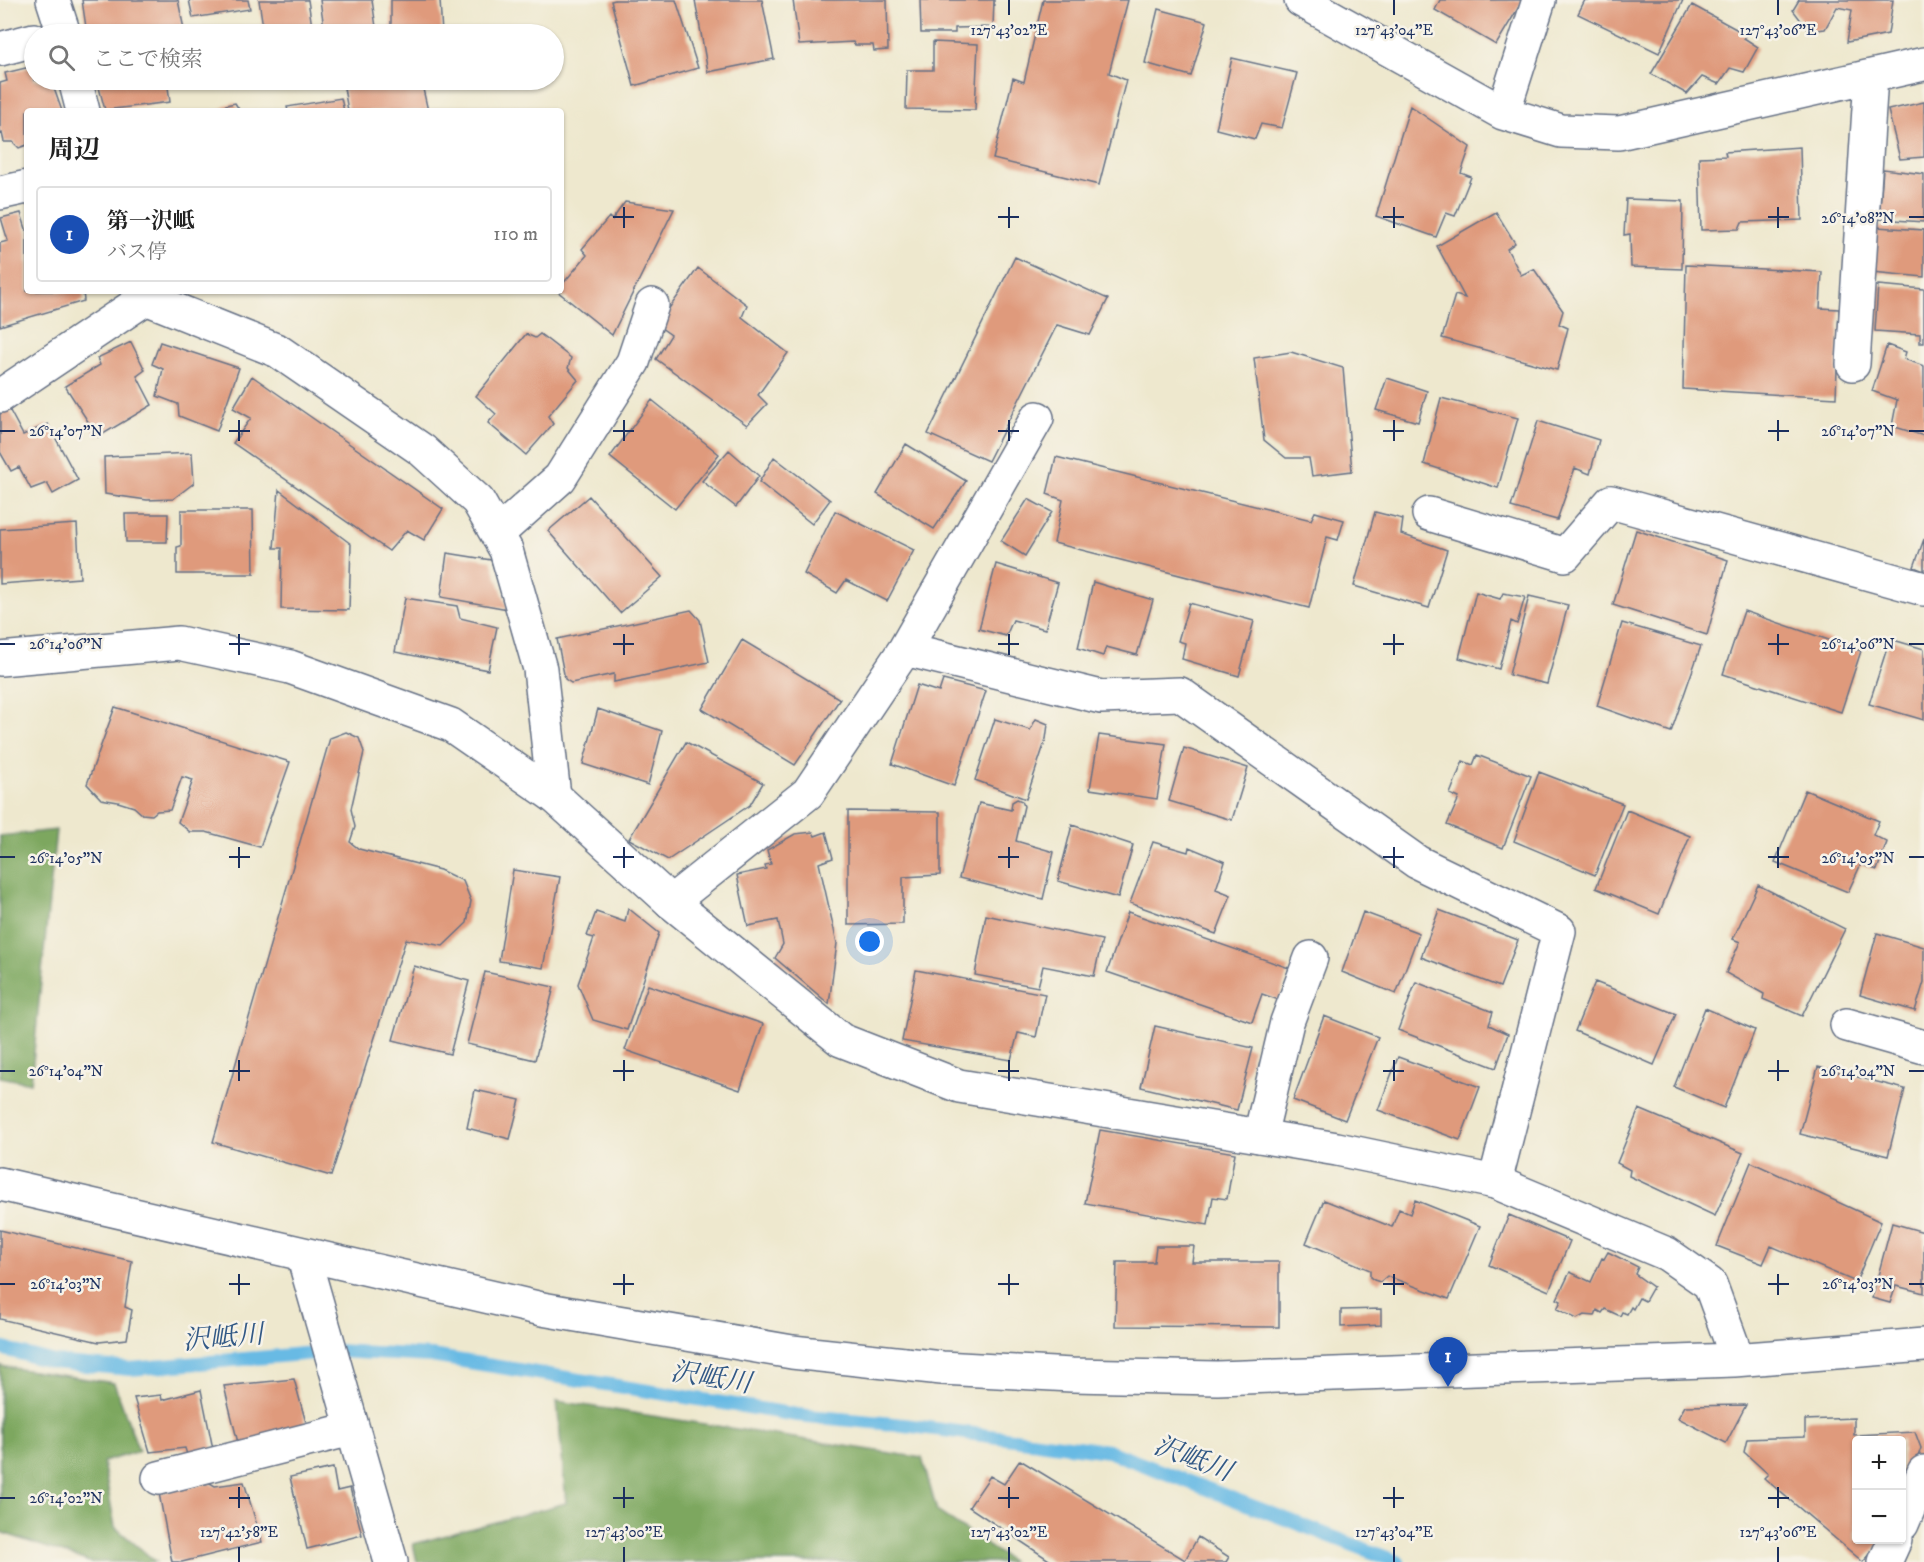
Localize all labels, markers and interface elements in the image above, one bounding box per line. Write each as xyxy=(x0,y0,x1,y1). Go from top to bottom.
text: 127°43'02"E xyxy=(971,21,1048,40)
text: 127°43'04"E xyxy=(1355,21,1433,40)
text: 127°43'06"E xyxy=(1739,21,1817,40)
search box xyxy=(24,24,564,90)
icon: search xyxy=(45,41,78,74)
text: ここで検索 xyxy=(93,46,203,73)
text: 周辺 xyxy=(48,134,100,167)
text: 第一沢岻 xyxy=(107,208,195,235)
text: 26°14'08"N xyxy=(1821,209,1895,228)
text: 1 xyxy=(66,222,73,247)
text: 110 m xyxy=(493,222,538,247)
text: バス停 xyxy=(107,240,167,265)
text: 26°14'07"N xyxy=(29,422,103,441)
text: 26°14'07"N xyxy=(1821,422,1895,441)
text: 26°14'06"N xyxy=(29,635,103,654)
text: 26°14'06"N xyxy=(1821,635,1895,654)
text: 26°14'05"N xyxy=(29,849,103,868)
text: 26°14'05"N xyxy=(1821,849,1895,868)
your location xyxy=(855,927,884,956)
text: 26°14'04"N xyxy=(29,1062,103,1081)
text: 26°14'04"N xyxy=(1821,1062,1895,1081)
text: 26°14'03"N xyxy=(30,1275,102,1294)
text: 26°14'03"N xyxy=(1822,1275,1894,1294)
water label: 沢岻川 xyxy=(181,1317,268,1358)
pin: 1 xyxy=(1428,1338,1468,1387)
water label: 沢岻川 xyxy=(668,1355,756,1402)
water label: 沢岻川 xyxy=(1149,1429,1239,1490)
map controls xyxy=(1852,1436,1906,1544)
button: + xyxy=(1852,1436,1906,1490)
text: 26°14'02"N xyxy=(29,1489,103,1508)
button: − xyxy=(1852,1490,1906,1544)
text: 127°42'58"E xyxy=(200,1523,278,1542)
text: 127°43'00"E xyxy=(585,1523,663,1542)
text: 127°43'02"E xyxy=(971,1523,1048,1542)
text: 127°43'04"E xyxy=(1355,1523,1433,1542)
text: 127°43'06"E xyxy=(1739,1523,1817,1542)

